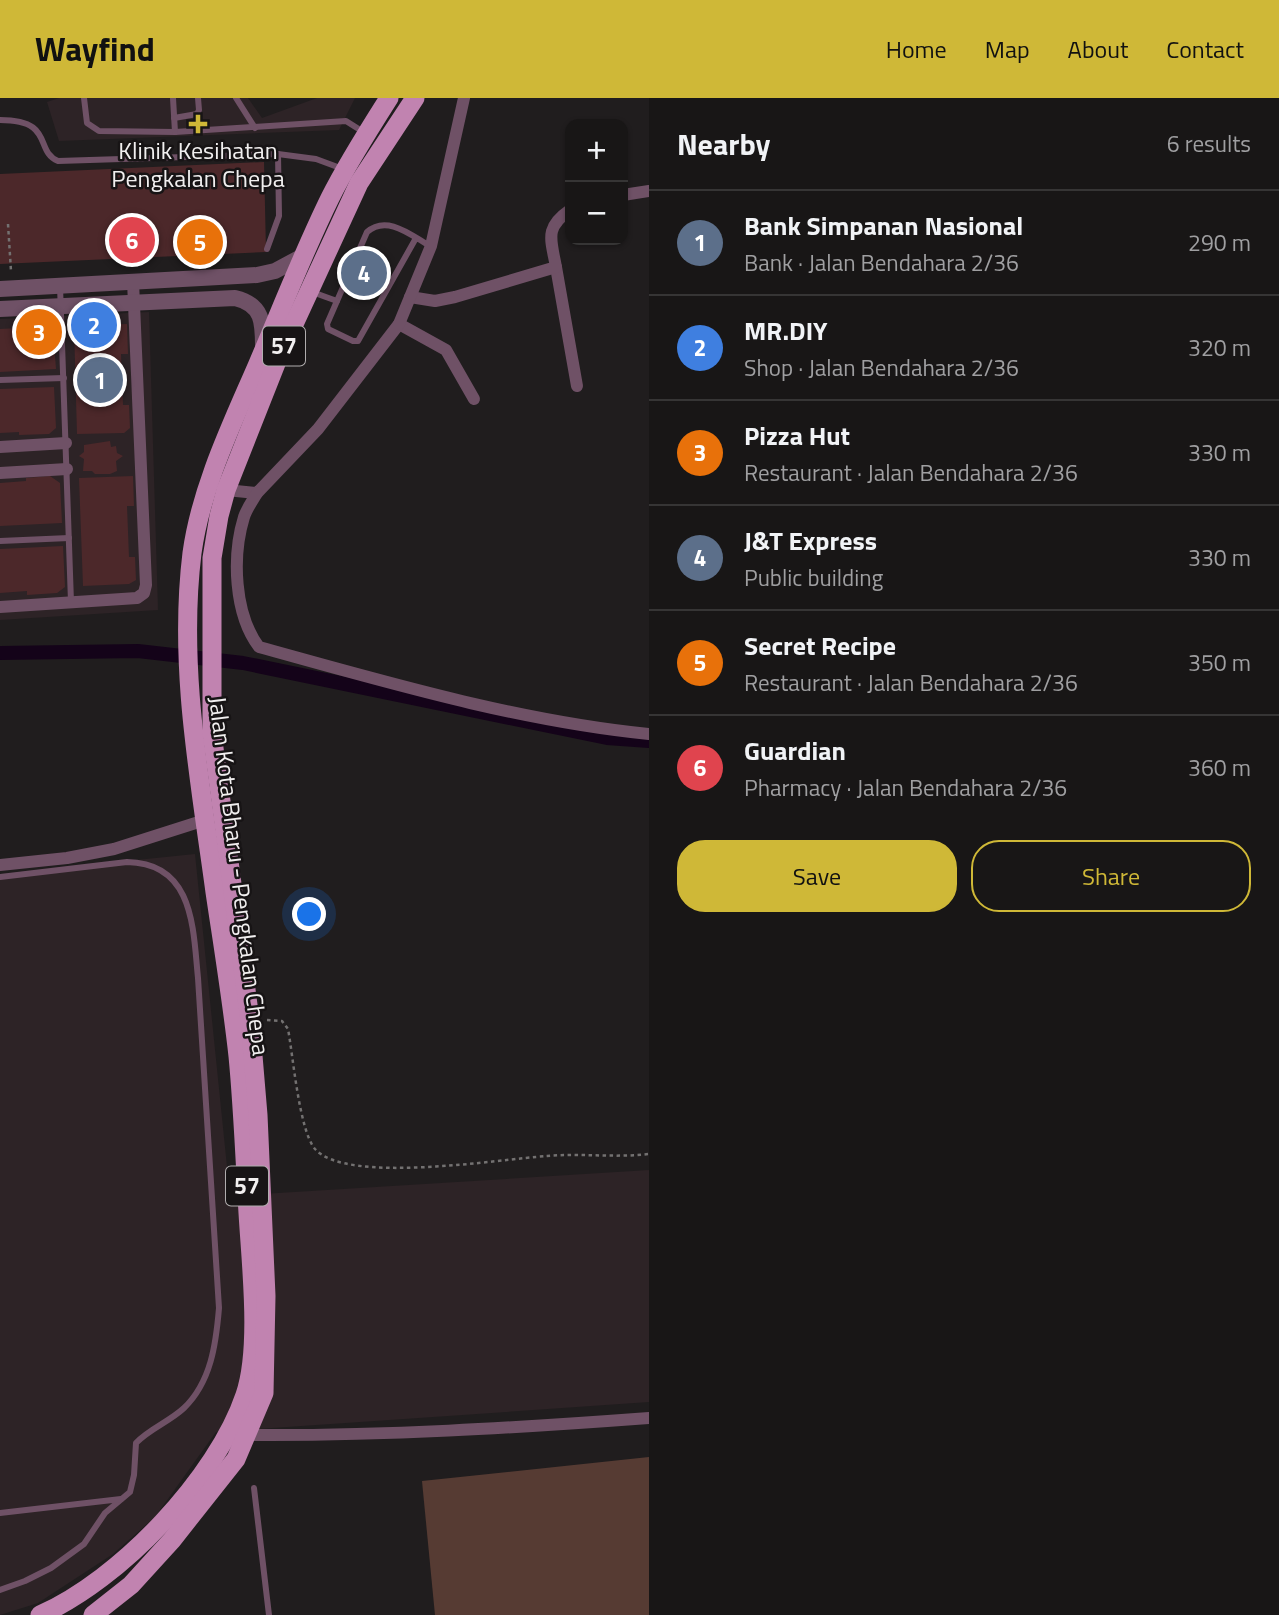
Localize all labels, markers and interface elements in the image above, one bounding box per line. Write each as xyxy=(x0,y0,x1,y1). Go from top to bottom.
text: Wayfind xyxy=(35,24,155,74)
text: Home xyxy=(886,31,947,67)
text: Map xyxy=(985,31,1030,67)
text: About xyxy=(1068,31,1128,67)
text: Contact xyxy=(1166,31,1244,67)
marker: Klinik Kesihatan Pengkalan Chepa xyxy=(188,114,208,134)
map controls xyxy=(565,119,628,245)
button: + xyxy=(565,119,628,182)
text: Nearby xyxy=(677,121,770,167)
text: 6 results xyxy=(1167,126,1251,161)
place label: Klinik Kesihatan Pengkalan Chepa xyxy=(111,132,285,196)
button: − xyxy=(565,182,628,245)
text: Bank Simpanan Nasional xyxy=(744,206,1023,245)
pin: 6 xyxy=(109,214,155,266)
pin: 5 xyxy=(177,216,223,268)
text: 1 xyxy=(694,225,706,260)
text: 290 m xyxy=(1188,225,1251,260)
text: Bank · Jalan Bendahara 2/36 xyxy=(744,245,1019,280)
pin: 4 xyxy=(341,247,387,299)
pin: 2 xyxy=(71,299,117,351)
pin: 3 xyxy=(16,306,62,358)
text: MR.DIY xyxy=(744,311,828,350)
road number: 57 xyxy=(263,327,305,366)
text: 2 xyxy=(694,330,706,365)
text: 320 m xyxy=(1188,330,1251,365)
text: Shop · Jalan Bendahara 2/36 xyxy=(744,350,1019,385)
pin: 1 xyxy=(77,354,123,406)
text: Pizza Hut xyxy=(744,416,850,455)
text: 3 xyxy=(694,435,706,470)
text: 330 m xyxy=(1188,435,1251,470)
text: Restaurant · Jalan Bendahara 2/36 xyxy=(744,455,1078,490)
text: J&T Express xyxy=(744,521,877,560)
text: 4 xyxy=(694,540,706,575)
text: 330 m xyxy=(1188,540,1251,575)
text: Public building xyxy=(744,560,883,595)
text: Secret Recipe xyxy=(744,626,896,665)
text: 5 xyxy=(694,645,706,680)
text: 350 m xyxy=(1188,645,1251,680)
text: Restaurant · Jalan Bendahara 2/36 xyxy=(744,665,1078,700)
street label: Jalan Kota Bharu - Pengkalan Chepa xyxy=(200,694,280,1057)
text: Guardian xyxy=(744,731,846,770)
text: 6 xyxy=(694,750,706,785)
text: 360 m xyxy=(1188,750,1251,785)
text: Pharmacy · Jalan Bendahara 2/36 xyxy=(744,770,1067,805)
button: Save xyxy=(677,840,957,912)
button: Share xyxy=(971,840,1251,912)
your location xyxy=(292,897,326,931)
road number: 57 xyxy=(226,1166,268,1205)

